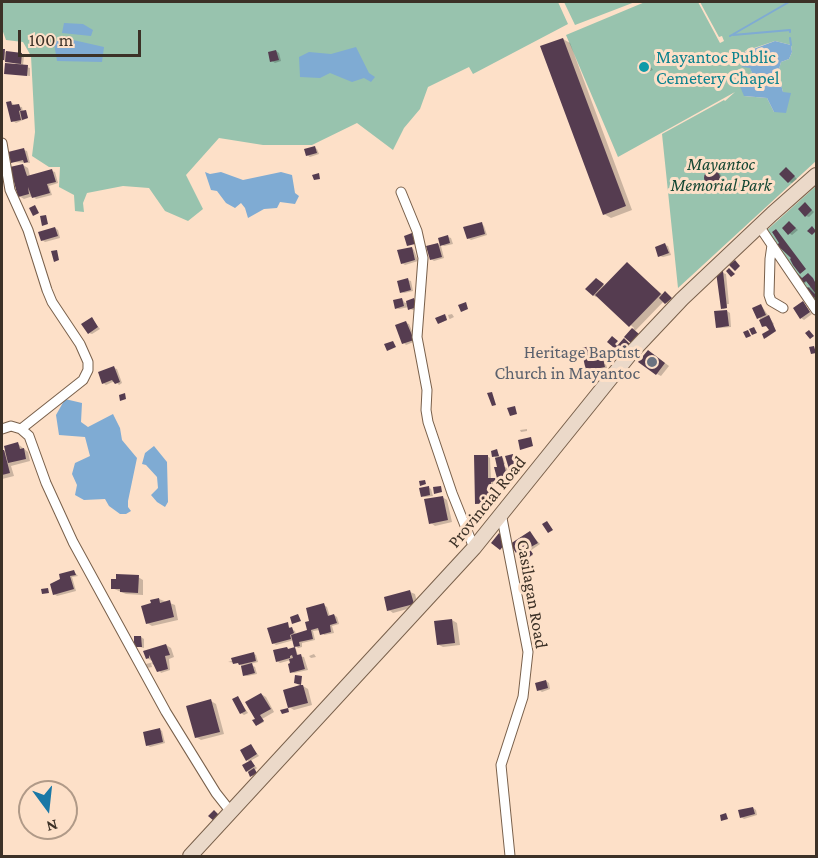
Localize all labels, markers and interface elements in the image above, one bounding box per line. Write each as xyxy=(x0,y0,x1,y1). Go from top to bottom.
scale bar xyxy=(21,18,144,56)
text: 100 m xyxy=(29,30,73,50)
place label: Mayantoc Public Cemetery Chapel xyxy=(656,46,779,88)
marker: Mayantoc Public Cemetery Chapel xyxy=(637,60,651,74)
park label: Mayantoc Memorial Park xyxy=(670,153,772,195)
place label: Heritage Baptist Church in Mayantoc xyxy=(494,341,640,384)
marker: Heritage Baptist Church in Mayantoc xyxy=(645,355,659,369)
street label: Provincial Road xyxy=(443,452,531,552)
street label: Casilagan Road xyxy=(512,538,552,650)
north arrow xyxy=(18,780,78,840)
text: N xyxy=(45,816,60,836)

